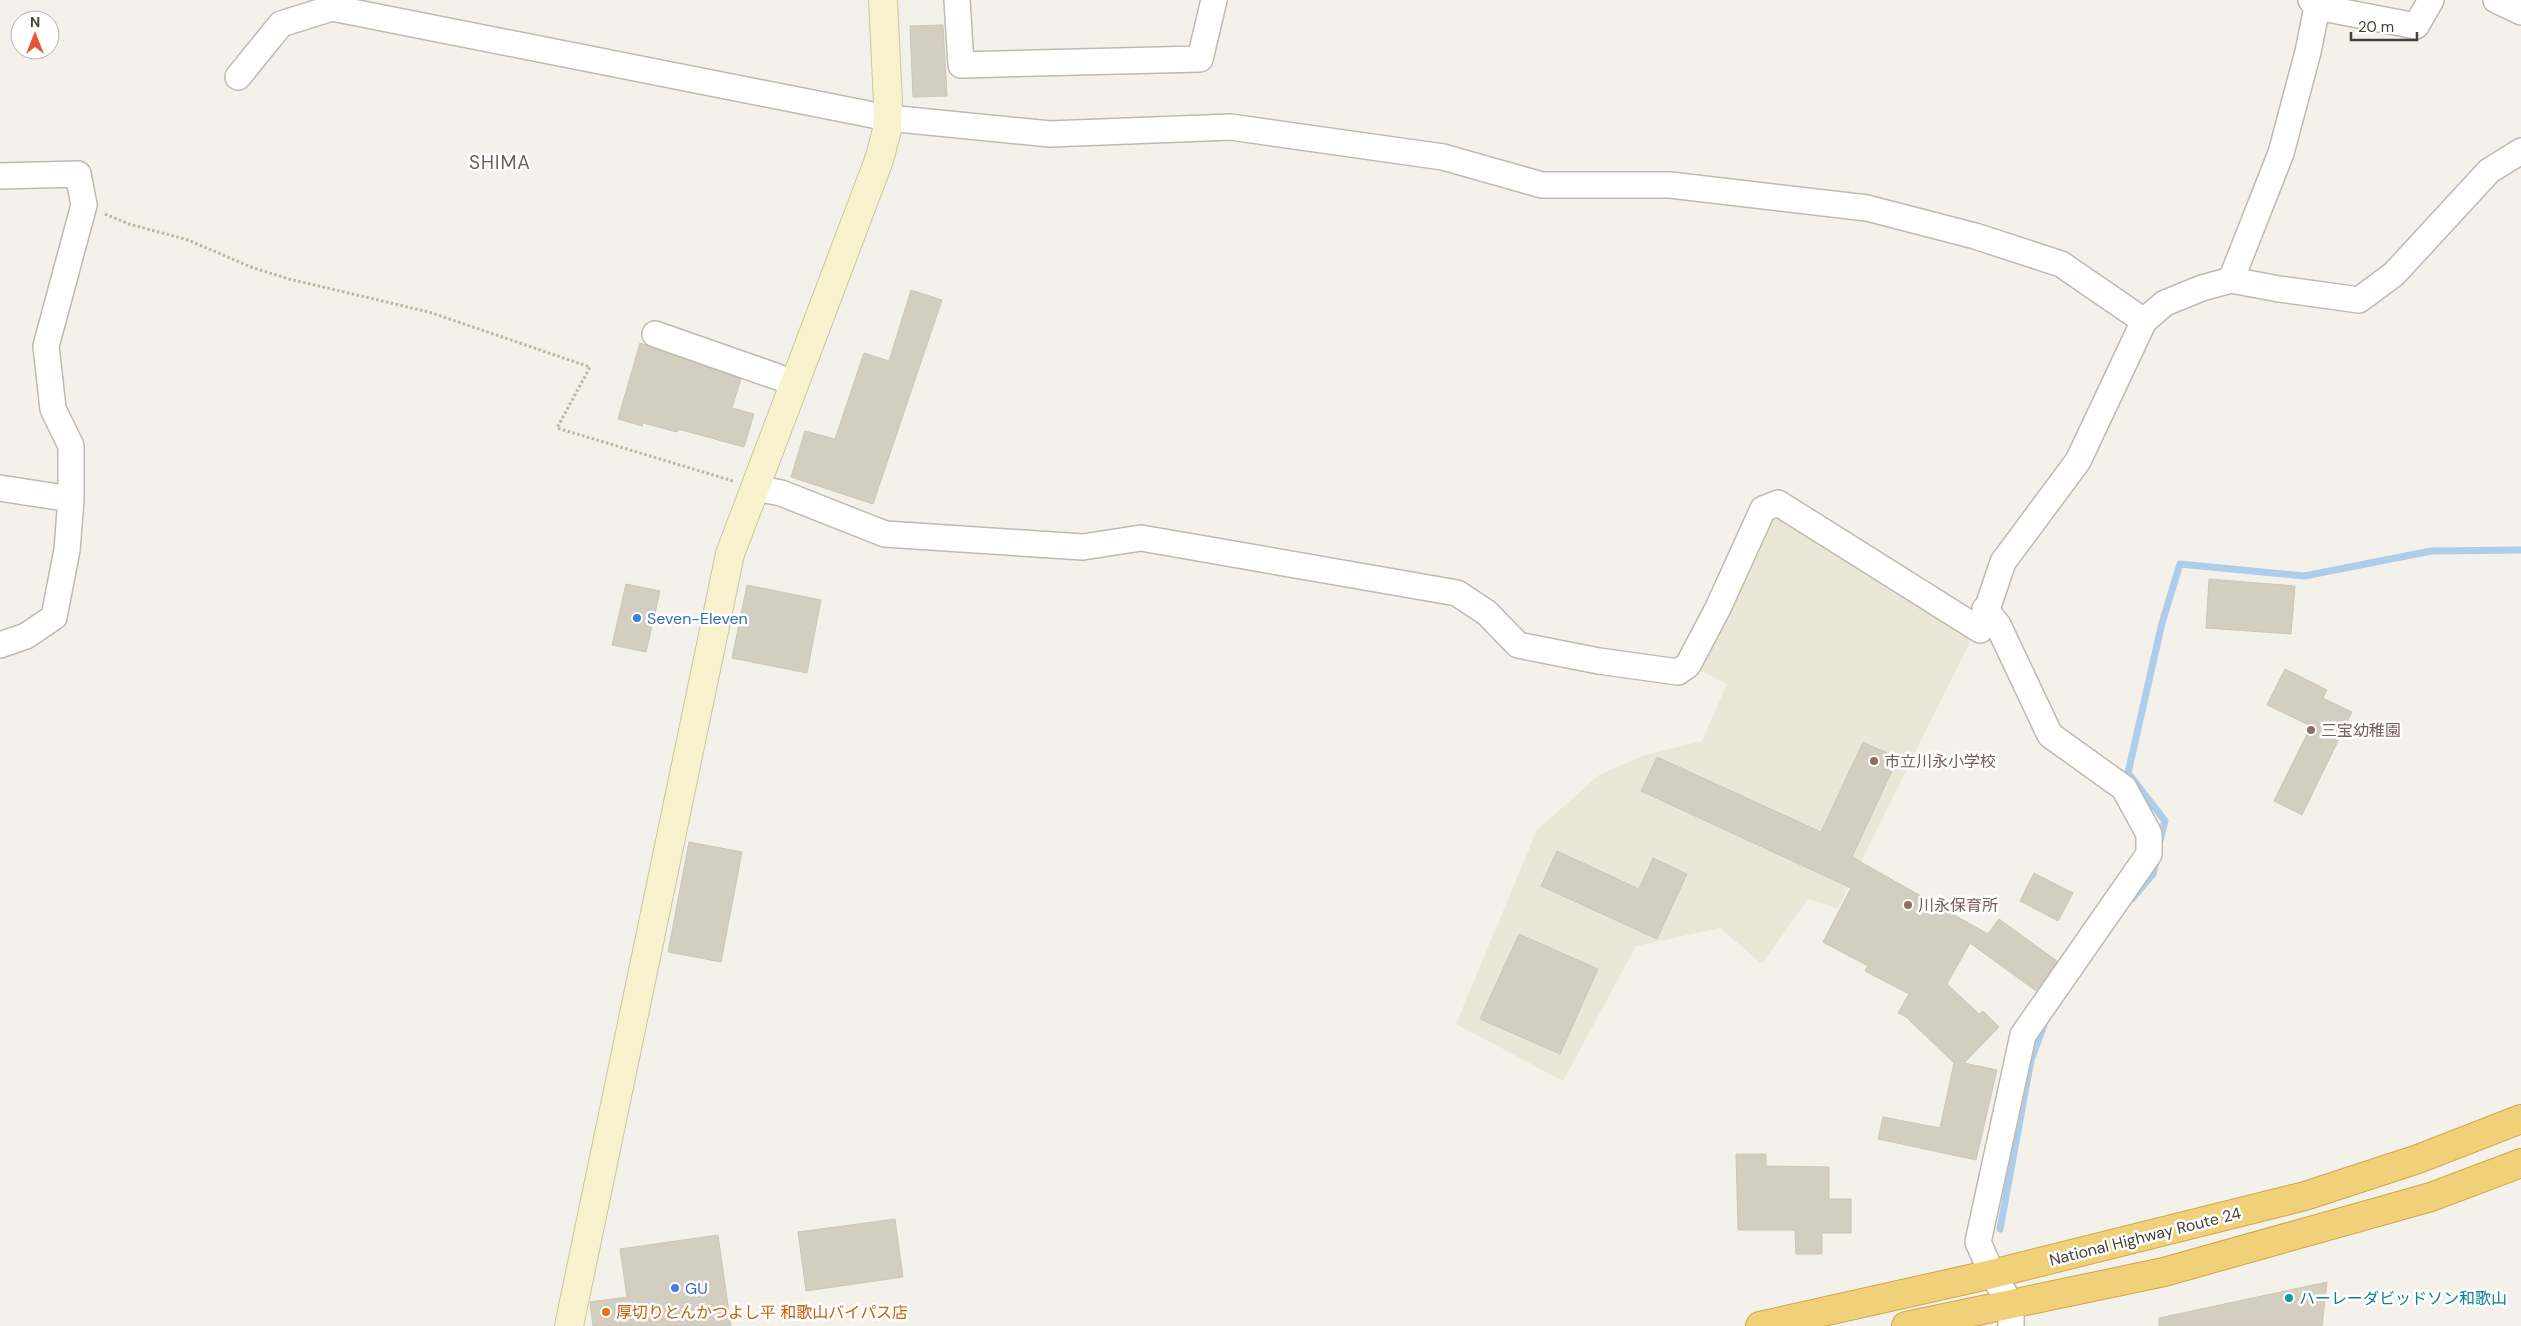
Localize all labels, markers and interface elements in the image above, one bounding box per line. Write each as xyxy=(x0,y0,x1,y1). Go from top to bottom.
north arrow xyxy=(10,10,60,60)
scale bar xyxy=(2351,10,2417,42)
text: N xyxy=(30,13,40,31)
text: 20 m xyxy=(2358,17,2394,37)
district label: SHIMA xyxy=(469,150,531,175)
place label: Seven-Eleven xyxy=(647,608,748,629)
marker: Seven-Eleven xyxy=(631,612,643,624)
place label: 三宝幼稚園 xyxy=(2321,720,2401,741)
marker: 三宝幼稚園 xyxy=(2305,724,2317,736)
place label: 市立川永小学校 xyxy=(1884,751,1996,772)
marker: 市立川永小学校 xyxy=(1868,755,1880,767)
place label: 川永保育所 xyxy=(1918,895,1998,916)
marker: 川永保育所 xyxy=(1902,899,1914,911)
street label: National Highway Route 24 xyxy=(2047,1202,2243,1271)
place label: GU xyxy=(685,1278,708,1299)
marker: GU xyxy=(669,1282,681,1294)
place label: ハーレーダビッドソン和歌山 xyxy=(2299,1288,2507,1309)
marker: ハーレーダビッドソン和歌山 xyxy=(2283,1292,2295,1304)
place label: 厚切りとんかつよし平 和歌山バイパス店 xyxy=(616,1302,908,1323)
marker: 厚切りとんかつよし平 和歌山バイパス店 xyxy=(600,1306,612,1318)

